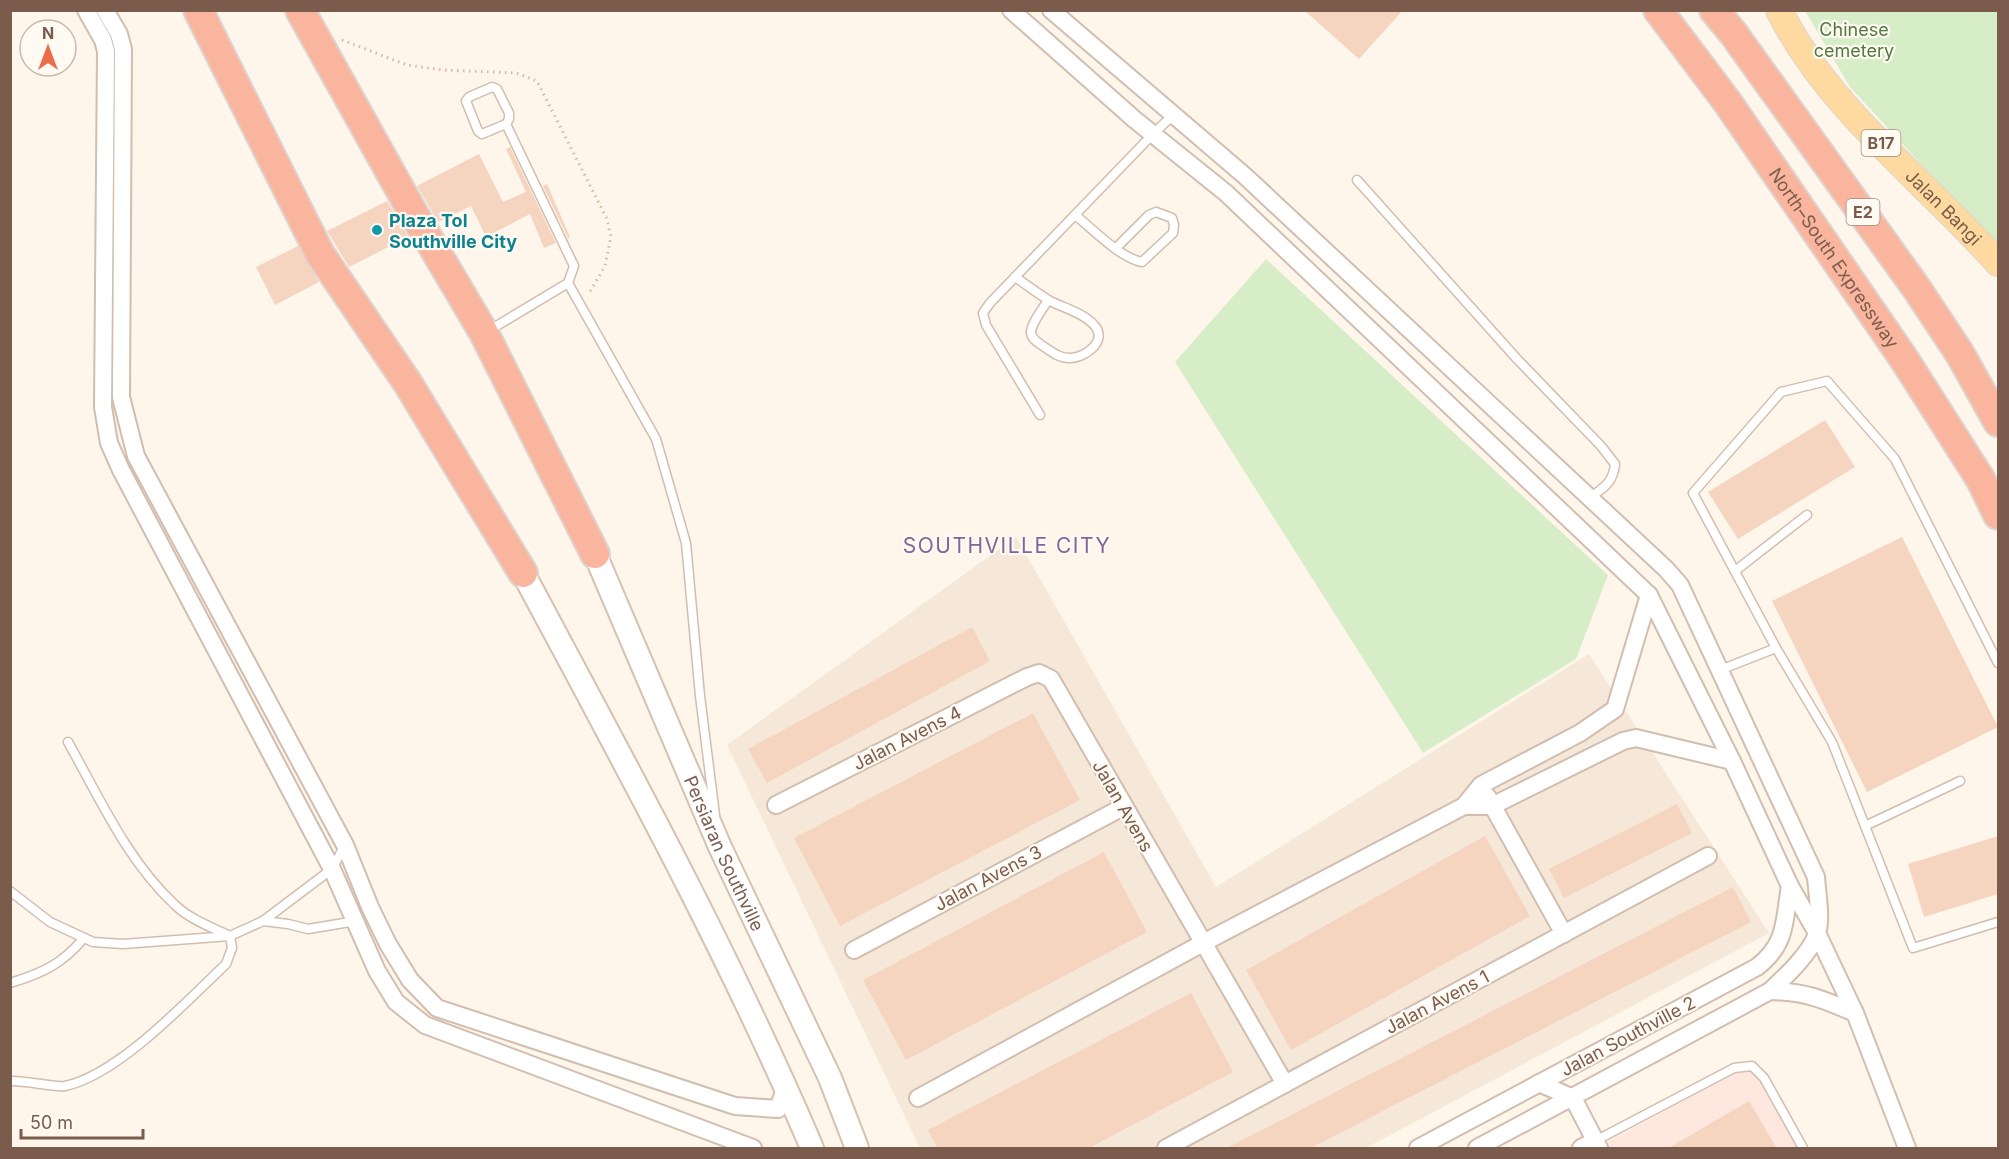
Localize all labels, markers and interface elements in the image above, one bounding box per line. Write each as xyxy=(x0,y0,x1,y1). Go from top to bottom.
north arrow xyxy=(18,18,78,78)
park label: Chinese cemetery xyxy=(1814,19,1894,61)
text: N xyxy=(42,23,54,43)
road number: B17 xyxy=(1862,130,1900,156)
street label: North–South Expressway xyxy=(1765,163,1904,352)
street label: Jalan Bangi xyxy=(1901,165,1986,249)
road number: E2 xyxy=(1846,199,1880,225)
place label: Plaza Tol Southville City xyxy=(389,210,517,252)
marker: Plaza Tol Southville City xyxy=(370,223,384,237)
district label: SOUTHVILLE CITY xyxy=(903,533,1111,558)
street label: Jalan Avens 4 xyxy=(849,702,965,774)
street label: Jalan Avens xyxy=(1088,757,1158,855)
street label: Persiaran Southville xyxy=(680,772,769,934)
street label: Jalan Avens 3 xyxy=(931,841,1045,915)
street label: Jalan Avens 1 xyxy=(1382,966,1492,1038)
street label: Jalan Southville 2 xyxy=(1557,992,1699,1080)
scale bar xyxy=(21,1102,142,1140)
text: 50 m xyxy=(30,1112,73,1133)

